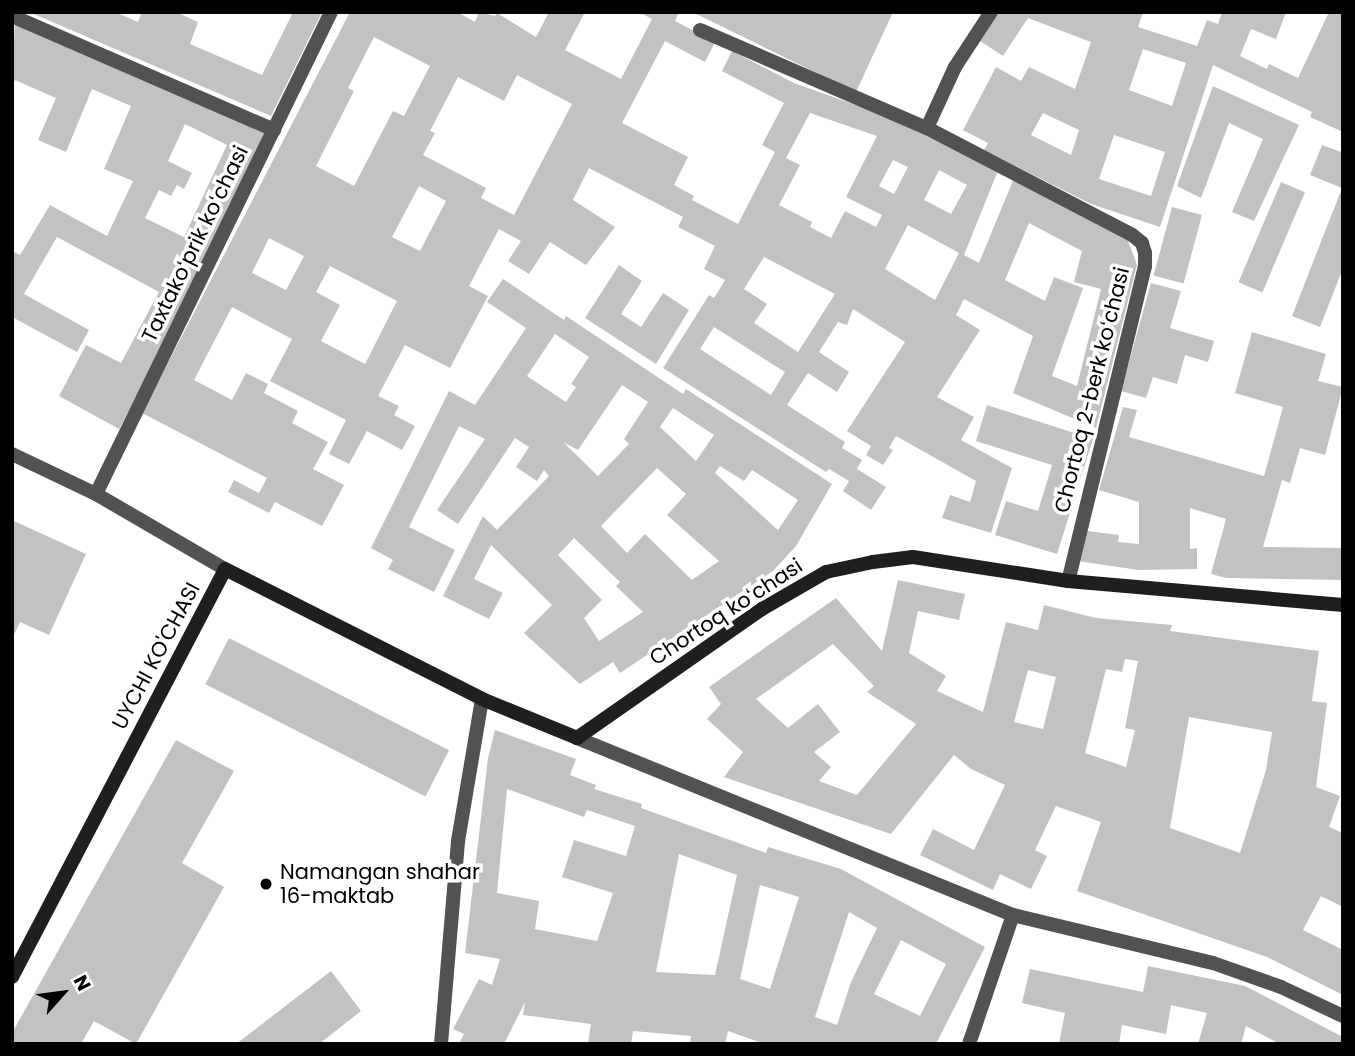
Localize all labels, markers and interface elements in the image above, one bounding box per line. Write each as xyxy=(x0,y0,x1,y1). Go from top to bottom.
street label: Taxtakoʻprik koʻchasi xyxy=(136,142,254,346)
street label: Chortoq 2-berk koʻchasi xyxy=(1049,265,1135,515)
street label: Chortoq koʻchasi xyxy=(645,553,807,671)
street label: UYCHI KO'CHASI xyxy=(107,578,205,734)
place label: Namangan shahar 16-maktab xyxy=(280,859,480,909)
marker: Namangan shahar 16-maktab xyxy=(258,876,274,892)
north arrow xyxy=(28,958,98,1028)
text: N xyxy=(67,970,97,996)

